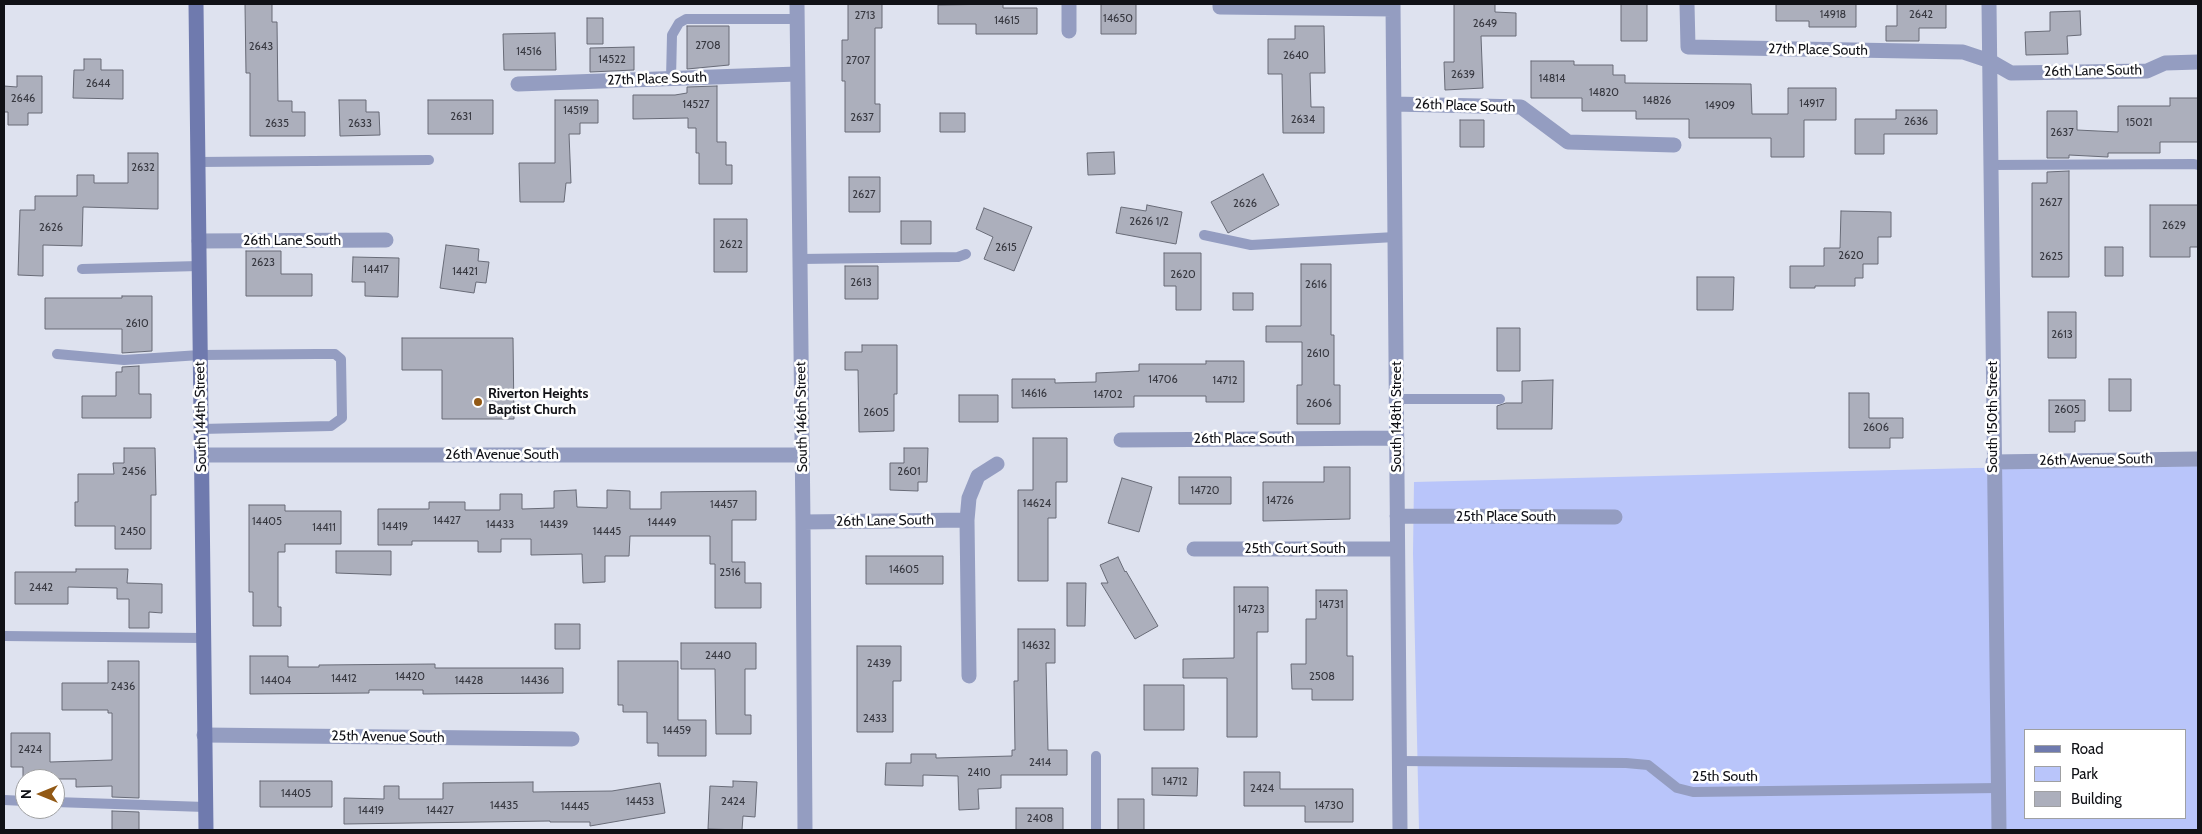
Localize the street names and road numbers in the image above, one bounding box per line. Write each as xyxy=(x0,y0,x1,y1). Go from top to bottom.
street label: 27th Place South xyxy=(1768,41,1868,59)
street label: 26th Lane South xyxy=(2044,62,2142,80)
street label: 27th Place South xyxy=(607,69,707,89)
street label: 26th Place South xyxy=(1414,96,1516,116)
street label: 26th Lane South xyxy=(243,233,341,249)
street label: South 144th Street xyxy=(192,361,210,473)
street label: South 148th Street xyxy=(1389,361,1405,473)
street label: South 150th Street xyxy=(1985,361,2001,473)
street label: South 146th Street xyxy=(793,362,811,472)
street label: 26th Place South xyxy=(1194,431,1294,447)
street label: 26th Avenue South xyxy=(445,447,559,463)
street label: 26th Avenue South xyxy=(2039,451,2153,469)
street label: 25th Place South xyxy=(1456,509,1556,525)
street label: 26th Lane South xyxy=(836,512,934,530)
street label: 25th Court South xyxy=(1244,541,1346,557)
street label: 25th Avenue South xyxy=(331,728,445,746)
street label: 25th South xyxy=(1692,769,1758,785)

